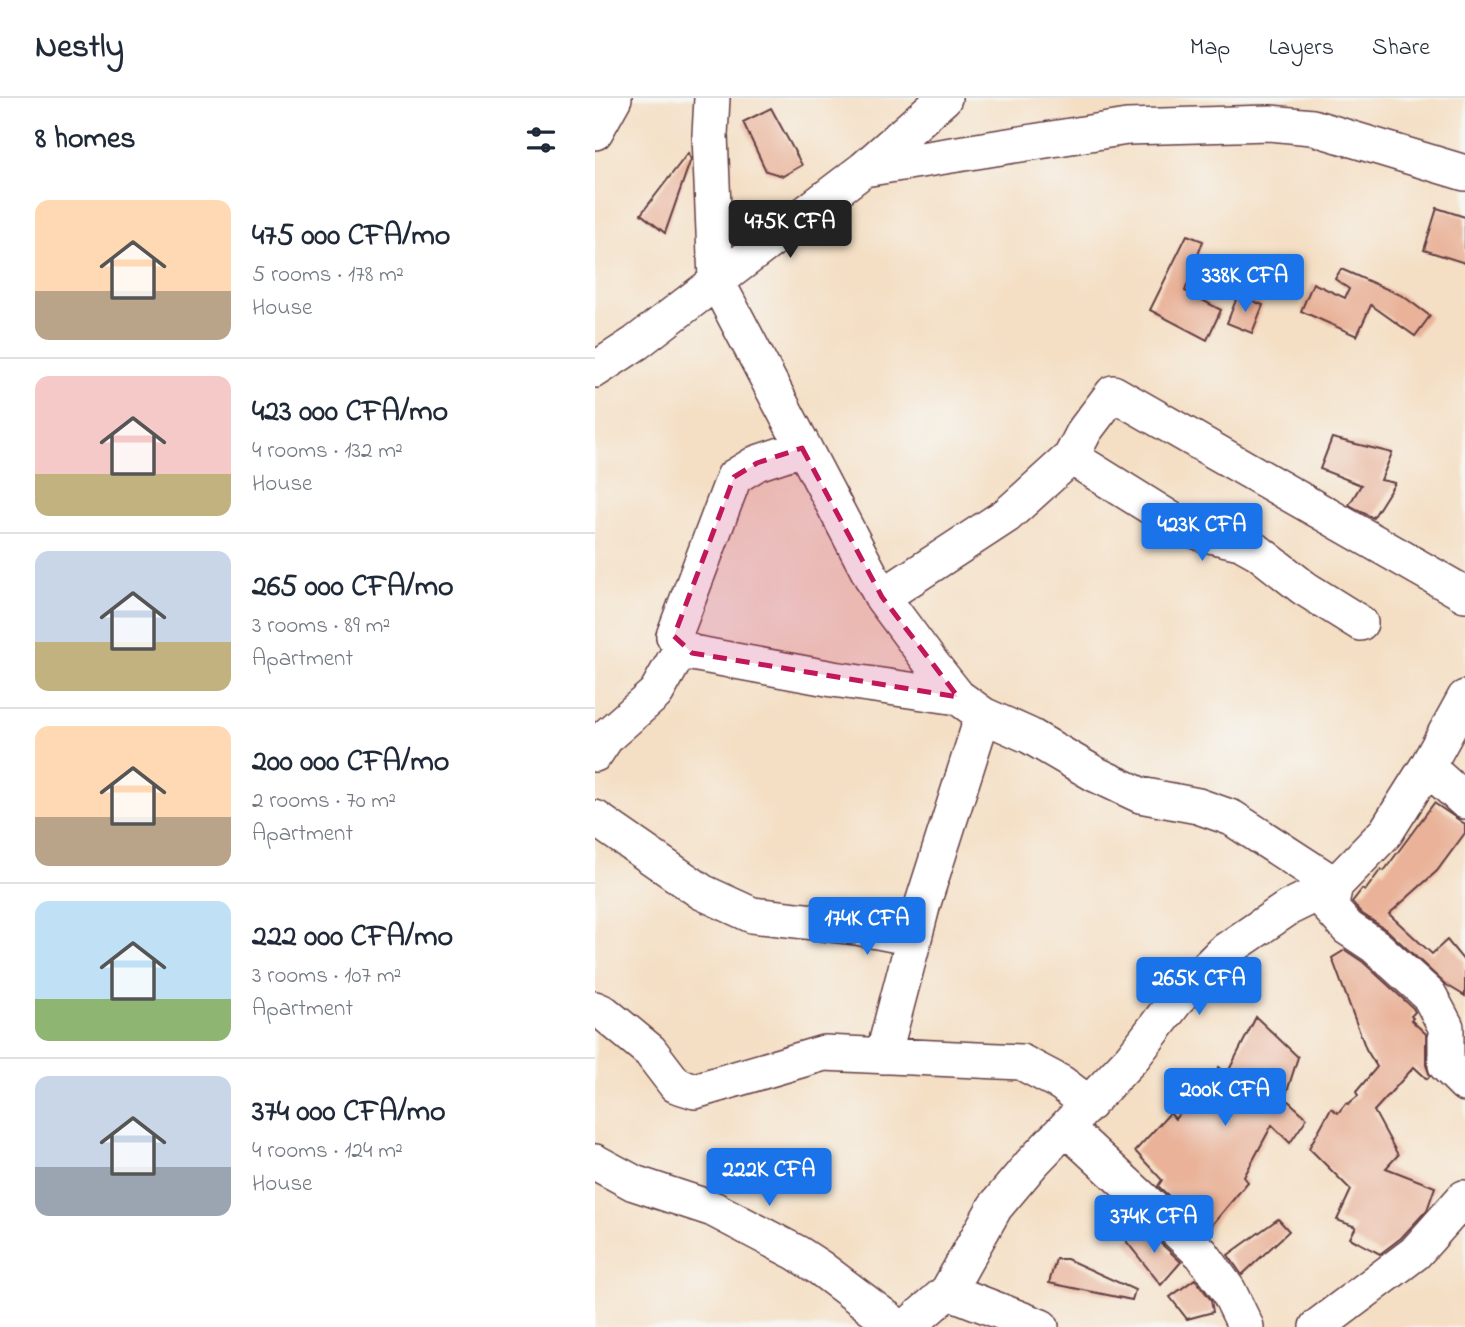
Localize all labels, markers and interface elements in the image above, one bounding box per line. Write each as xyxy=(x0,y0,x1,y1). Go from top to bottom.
text: Nestly xyxy=(35,24,124,72)
text: Map xyxy=(1190,31,1230,66)
text: Layers xyxy=(1268,31,1334,66)
text: Share xyxy=(1372,31,1430,66)
text: 8 homes xyxy=(35,118,136,162)
icon: filters xyxy=(522,121,560,159)
pin: 475K CFA xyxy=(718,200,862,260)
text: 475K CFA xyxy=(745,206,835,239)
text: 475 000 CFA/mo xyxy=(252,215,450,259)
icon: home xyxy=(91,228,175,312)
pin: 338K CFA xyxy=(1173,254,1317,314)
text: 5 rooms · 178 m² xyxy=(252,259,404,292)
text: 338K CFA xyxy=(1202,260,1288,293)
text: House xyxy=(252,292,312,325)
text: 423 000 CFA/mo xyxy=(252,391,448,435)
icon: home xyxy=(91,404,175,488)
text: 4 rooms · 132 m² xyxy=(252,435,403,468)
text: House xyxy=(252,468,312,501)
pin: 423K CFA xyxy=(1130,504,1274,563)
text: 423K CFA xyxy=(1157,509,1247,542)
text: 265 000 CFA/mo xyxy=(252,566,454,610)
icon: home xyxy=(91,579,175,663)
text: 3 rooms · 89 m² xyxy=(252,610,390,643)
text: Apartment xyxy=(252,643,353,676)
text: 200 000 CFA/mo xyxy=(252,741,449,785)
icon: home xyxy=(91,754,175,838)
text: 2 rooms · 70 m² xyxy=(252,785,396,818)
text: Apartment xyxy=(252,818,353,851)
pin: 174K CFA xyxy=(795,898,939,957)
text: 174K CFA xyxy=(825,903,909,936)
text: 222 000 CFA/mo xyxy=(252,916,453,960)
icon: home xyxy=(91,929,175,1013)
pin: 265K CFA xyxy=(1127,958,1271,1017)
text: 3 rooms · 107 m² xyxy=(252,960,401,993)
text: 265K CFA xyxy=(1152,963,1246,996)
text: Apartment xyxy=(252,993,353,1026)
pin: 200K CFA xyxy=(1153,1068,1297,1128)
text: 200K CFA xyxy=(1180,1074,1270,1107)
text: 374 000 CFA/mo xyxy=(252,1091,446,1135)
icon: home xyxy=(91,1104,175,1188)
text: 4 rooms · 124 m² xyxy=(252,1135,403,1168)
pin: 222K CFA xyxy=(697,1148,841,1208)
text: 222K CFA xyxy=(723,1154,815,1187)
text: House xyxy=(252,1168,312,1201)
pin: 374K CFA xyxy=(1082,1196,1226,1255)
text: 374K CFA xyxy=(1110,1201,1198,1234)

